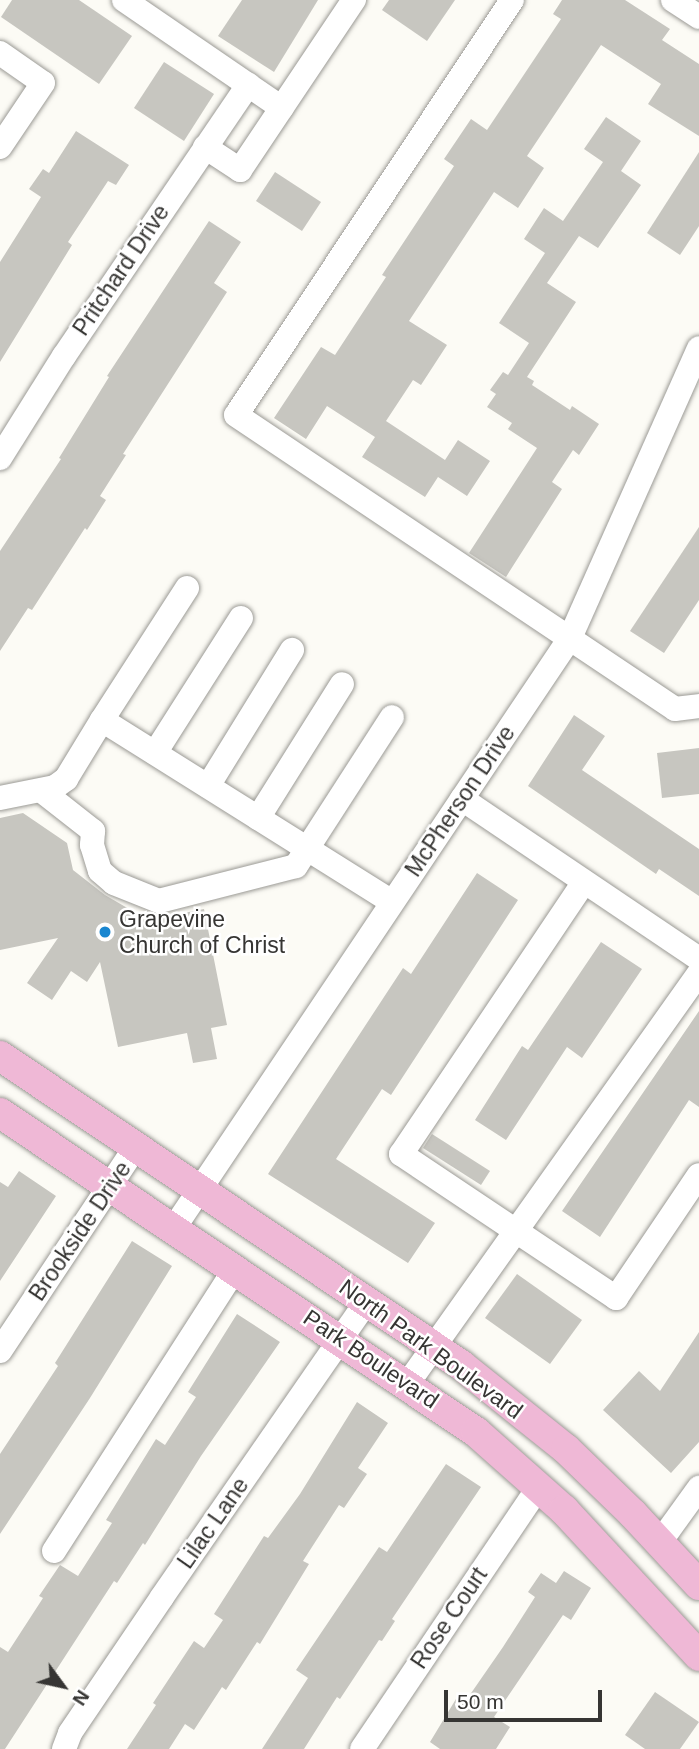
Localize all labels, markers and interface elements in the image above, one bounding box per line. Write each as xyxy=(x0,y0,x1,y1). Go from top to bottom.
street label: Pritchard Drive xyxy=(67,199,175,341)
street label: McPherson Drive xyxy=(399,720,521,882)
place label: Grapevine Church of Christ xyxy=(119,905,285,959)
marker: Grapevine Church of Christ xyxy=(97,924,113,940)
street label: Brookside Drive xyxy=(23,1156,137,1306)
street label: North Park Boulevard xyxy=(334,1273,528,1425)
street label: Park Boulevard xyxy=(298,1304,444,1414)
street label: Lilac Lane xyxy=(172,1472,254,1574)
street label: Rose Court xyxy=(405,1562,493,1674)
north arrow xyxy=(28,1651,98,1721)
scale bar xyxy=(447,1676,604,1720)
text: N xyxy=(68,1686,94,1709)
text: 50 m xyxy=(457,1690,504,1713)

